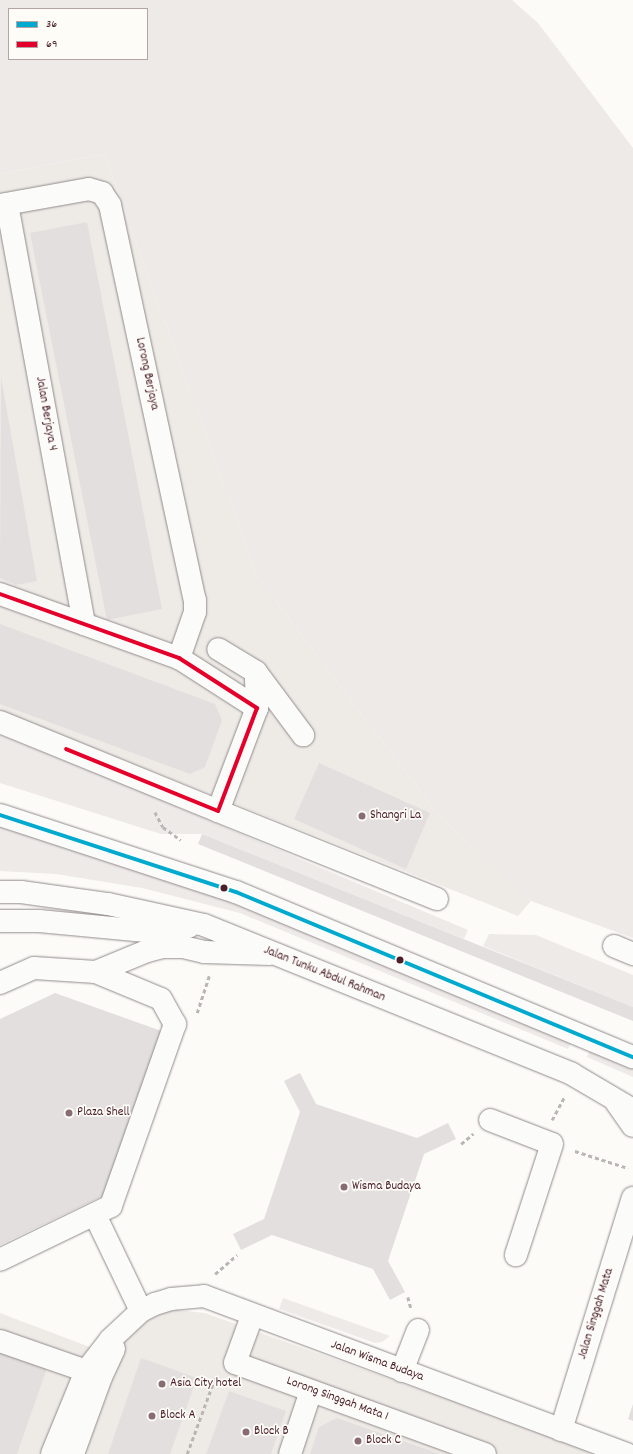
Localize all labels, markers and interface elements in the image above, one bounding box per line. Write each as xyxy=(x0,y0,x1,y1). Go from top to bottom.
legend xyxy=(8,8,148,60)
text: 36 xyxy=(46,16,57,33)
text: 69 xyxy=(46,36,57,53)
street label: Lorong Berjaya xyxy=(131,336,161,412)
street label: Jalan Berjaya 4 xyxy=(31,376,59,452)
place label: Shangri La xyxy=(370,808,421,824)
marker: Shangri La xyxy=(357,811,367,821)
unlabelled marker xyxy=(219,883,229,893)
street label: Jalan Tunku Abdul Rahman xyxy=(261,943,387,1007)
unlabelled marker xyxy=(395,955,405,965)
place label: Plaza Shell xyxy=(77,1105,130,1121)
marker: Plaza Shell xyxy=(64,1108,74,1118)
place label: Wisma Budaya xyxy=(352,1179,421,1195)
marker: Wisma Budaya xyxy=(339,1182,349,1192)
street label: Jalan Singgah Mata xyxy=(576,1267,618,1361)
street label: Jalan Wisma Budaya xyxy=(328,1338,426,1386)
street label: Lorong Singgah Mata 1 xyxy=(284,1374,390,1426)
place label: Asia City hotel xyxy=(170,1376,241,1392)
marker: Asia City hotel xyxy=(157,1379,167,1389)
place label: Block A xyxy=(160,1408,196,1424)
marker: Block A xyxy=(147,1411,157,1421)
place label: Block B xyxy=(254,1424,289,1440)
marker: Block B xyxy=(241,1427,251,1437)
place label: Block C xyxy=(366,1433,401,1449)
marker: Block C xyxy=(353,1436,363,1446)

